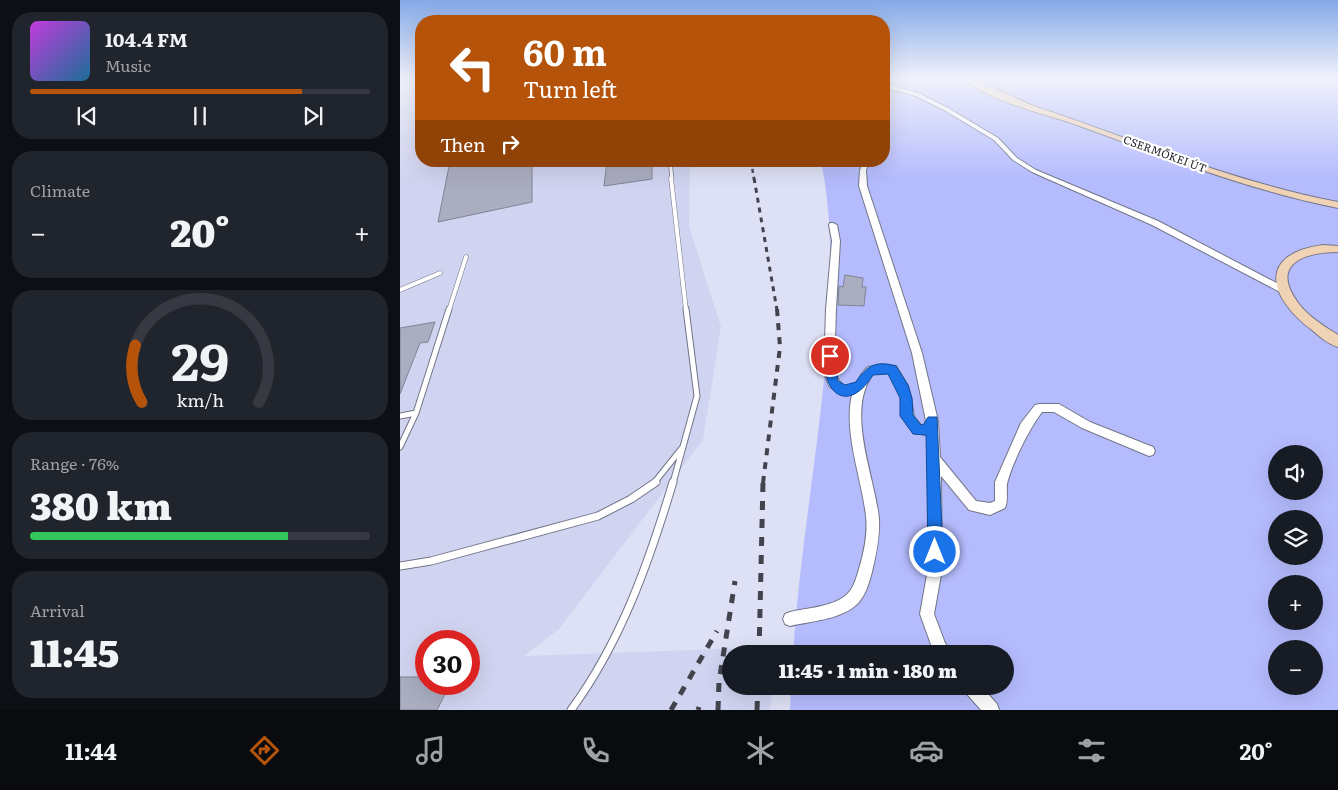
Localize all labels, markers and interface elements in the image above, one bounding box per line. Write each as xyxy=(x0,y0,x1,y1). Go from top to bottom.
text: 104.4 FM xyxy=(105,25,188,53)
text: 60 m xyxy=(523,25,607,77)
icon: left xyxy=(440,35,505,100)
text: Music xyxy=(105,53,151,77)
text: Turn left xyxy=(523,72,617,105)
icon: previous xyxy=(73,102,101,130)
icon: pause xyxy=(186,102,214,130)
icon: next xyxy=(299,102,327,130)
text: Then xyxy=(440,130,486,158)
icon: right xyxy=(496,130,524,158)
street label: CSERMŐKEI ÚT xyxy=(1122,131,1209,176)
text: Climate xyxy=(30,178,90,202)
text: 20° xyxy=(170,202,230,259)
text: − xyxy=(30,210,46,252)
text: + xyxy=(354,210,370,252)
text: 29 xyxy=(171,320,229,397)
pin xyxy=(809,335,851,377)
icon: arrive xyxy=(816,342,844,370)
text: km/h xyxy=(176,386,224,413)
map controls xyxy=(1268,445,1323,695)
button: sound xyxy=(1268,445,1323,500)
text: Range · 76% xyxy=(30,451,119,475)
text: 380 km xyxy=(30,475,172,532)
button: layers xyxy=(1268,510,1323,565)
position arrow xyxy=(908,525,960,577)
button: + xyxy=(1268,575,1323,630)
text: Arrival xyxy=(30,598,85,622)
text: 11:45 xyxy=(30,622,119,679)
speed limit sign: 30 xyxy=(415,630,480,695)
button: − xyxy=(1268,640,1323,695)
text: 11:45 · 1 min · 180 m xyxy=(779,656,957,684)
icon: directions xyxy=(247,733,282,768)
icon: music xyxy=(413,733,448,768)
icon: phone xyxy=(578,733,613,768)
icon: climate xyxy=(743,733,778,768)
icon: car xyxy=(909,733,944,768)
icon: filters xyxy=(1074,733,1109,768)
text: 11:44 xyxy=(65,734,117,767)
text: 20° xyxy=(1239,734,1273,767)

